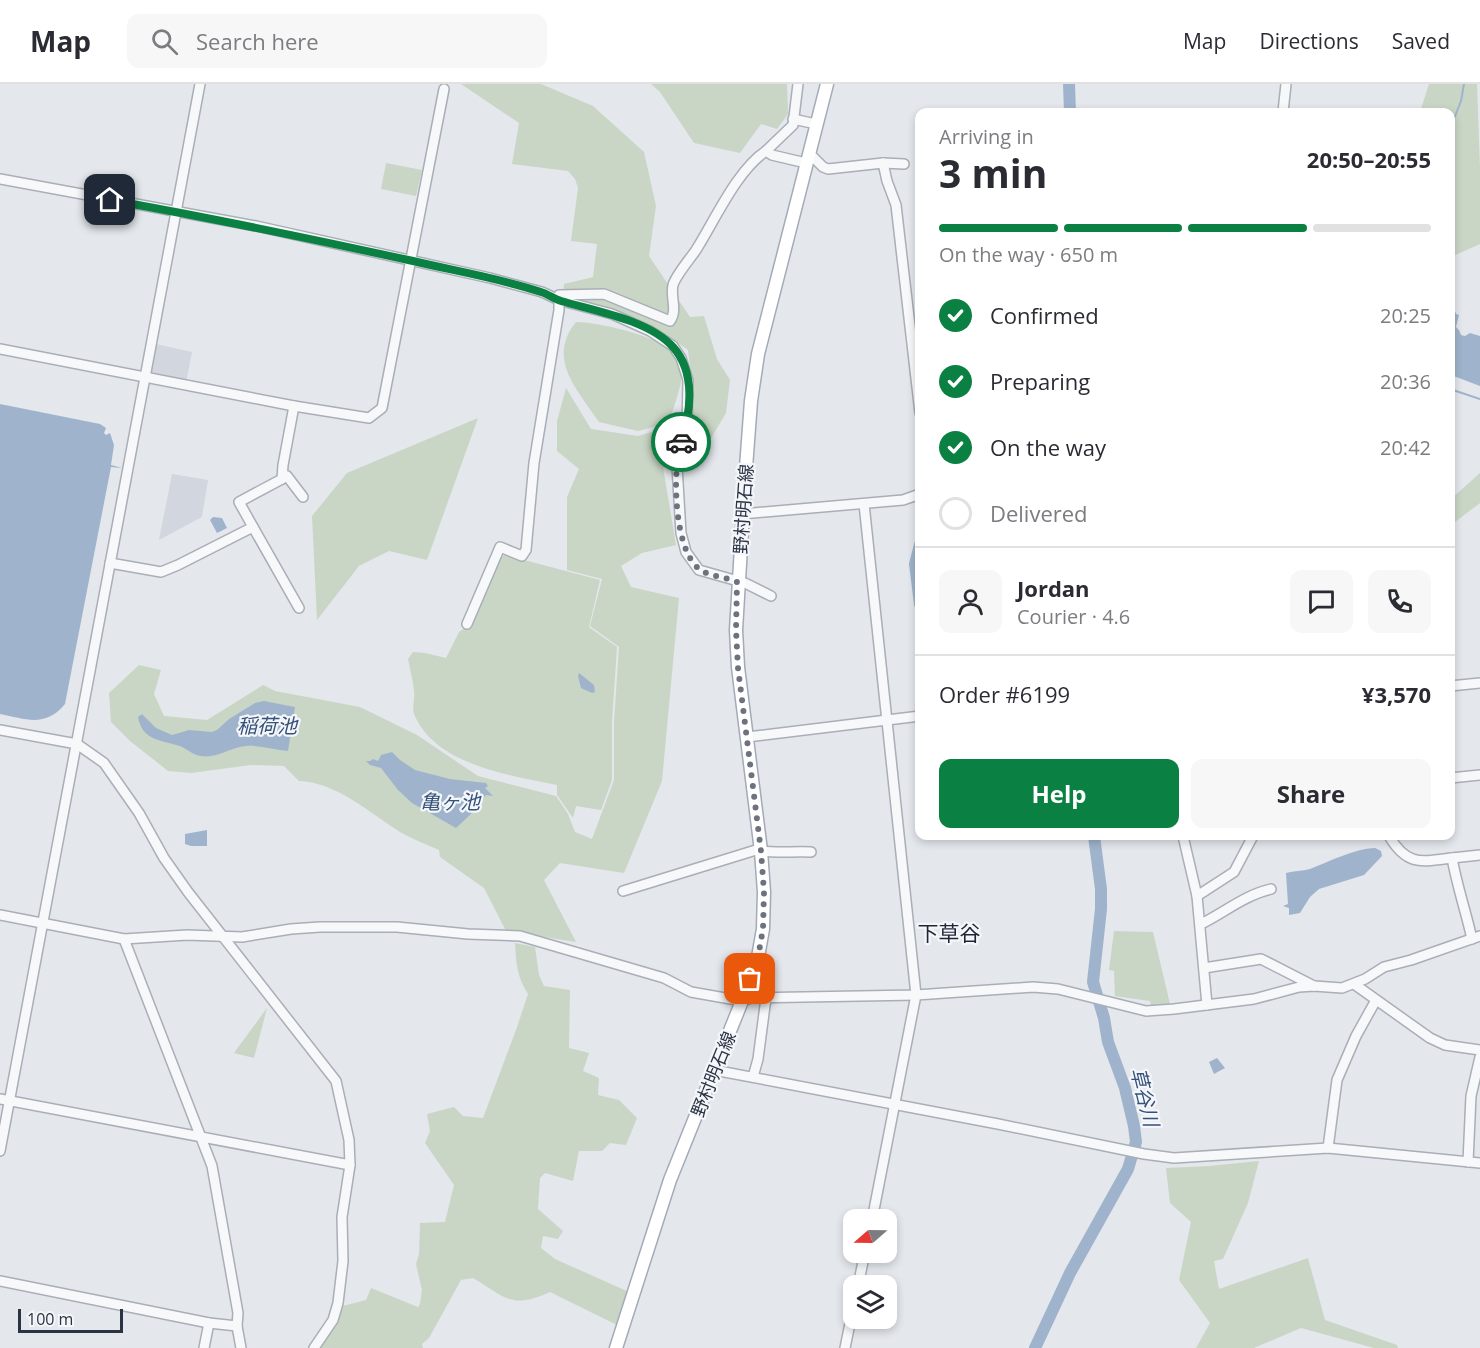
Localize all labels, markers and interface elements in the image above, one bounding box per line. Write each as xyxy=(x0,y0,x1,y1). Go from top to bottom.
search box xyxy=(127,14,547,68)
text: Map xyxy=(30,22,91,60)
icon: search xyxy=(148,25,181,58)
text: Search here xyxy=(196,26,319,56)
text: Map xyxy=(1183,27,1226,55)
text: Directions xyxy=(1259,27,1359,55)
text: Saved xyxy=(1392,27,1450,55)
text: Arriving in xyxy=(939,123,1034,150)
text: 20:50–20:55 xyxy=(1307,144,1431,174)
text: 3 min xyxy=(939,146,1047,199)
pin xyxy=(84,174,135,225)
icon: home xyxy=(93,183,126,216)
text: On the way · 650 m xyxy=(939,241,1118,268)
icon: check xyxy=(939,299,972,332)
text: Confirmed xyxy=(990,300,1099,330)
text: 20:25 xyxy=(1380,302,1431,329)
icon: check xyxy=(939,365,972,398)
text: Preparing xyxy=(990,366,1090,396)
text: 20:36 xyxy=(1380,368,1431,395)
courier xyxy=(651,412,711,472)
icon: car xyxy=(665,426,698,459)
icon: check xyxy=(939,431,972,464)
text: On the way xyxy=(990,432,1106,462)
text: 20:42 xyxy=(1380,434,1431,461)
street label: 野村明石線 xyxy=(728,463,758,555)
text: Delivered xyxy=(990,498,1088,528)
button: person xyxy=(939,570,1002,633)
button: chat xyxy=(1290,570,1353,633)
button: phone xyxy=(1368,570,1431,633)
text: Jordan xyxy=(1017,573,1090,603)
text: Courier · 4.6 xyxy=(1017,603,1130,630)
text: Order #6199 xyxy=(939,679,1070,709)
text: ¥3,570 xyxy=(1362,679,1431,709)
water label: 稲荷池 xyxy=(237,712,299,739)
button: Help xyxy=(939,759,1179,828)
button: Share xyxy=(1191,759,1431,828)
water label: 亀ヶ池 xyxy=(420,788,482,815)
district label: 下草谷 xyxy=(918,919,981,947)
pin xyxy=(724,953,775,1004)
icon: bag xyxy=(733,962,766,995)
street label: 野村明石線 xyxy=(685,1028,741,1120)
water label: 草谷川 xyxy=(1125,1065,1166,1131)
north arrow xyxy=(843,1209,897,1263)
map controls xyxy=(843,1209,897,1329)
button: layers xyxy=(843,1275,897,1329)
scale bar xyxy=(18,1306,123,1334)
text: 100 m xyxy=(27,1308,73,1330)

